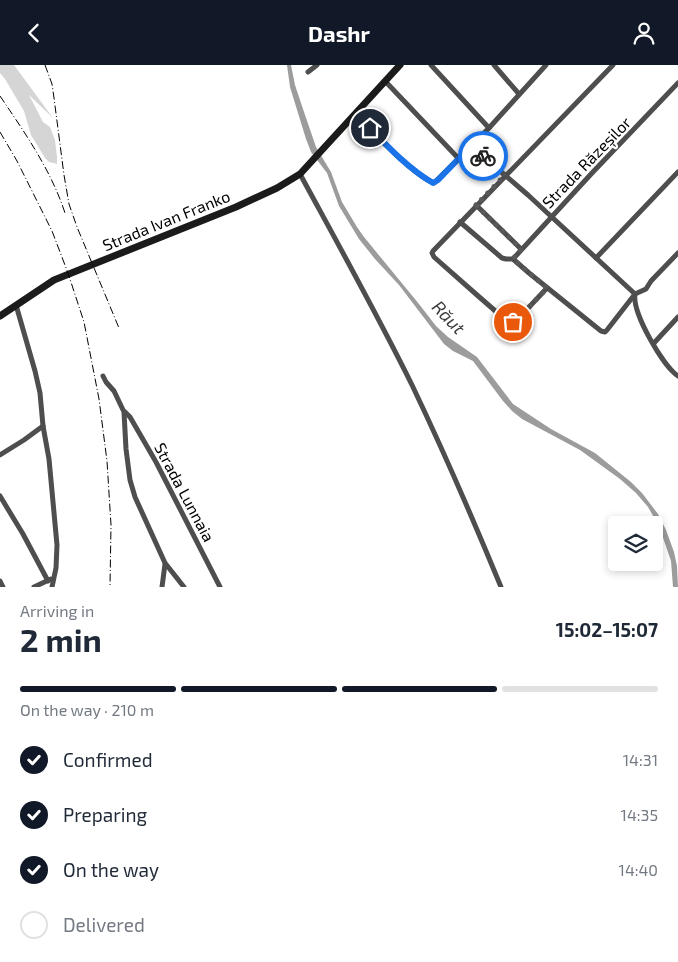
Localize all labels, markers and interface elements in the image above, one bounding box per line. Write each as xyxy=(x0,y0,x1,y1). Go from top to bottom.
icon: back xyxy=(20,19,48,47)
icon: person xyxy=(630,19,658,47)
text: Dashr xyxy=(308,20,370,46)
pin xyxy=(349,107,391,149)
street label: Strada Răzeșilor xyxy=(538,112,636,213)
icon: home xyxy=(356,114,384,142)
courier xyxy=(458,131,508,181)
icon: bike xyxy=(469,142,497,170)
street label: Strada Ivan Franko xyxy=(99,186,233,254)
water label: Răut xyxy=(428,296,470,339)
pin xyxy=(492,301,534,343)
icon: bag xyxy=(499,308,527,336)
street label: Strada Lunnaia xyxy=(151,439,219,545)
map controls xyxy=(608,516,663,571)
button: layers xyxy=(608,516,663,571)
text: Arriving in xyxy=(20,601,94,620)
text: 15:02–15:07 xyxy=(556,618,658,641)
text: 2 min xyxy=(20,620,102,658)
text: On the way · 210 m xyxy=(20,700,154,719)
icon: check xyxy=(20,746,48,774)
text: Confirmed xyxy=(63,748,153,771)
text: 14:31 xyxy=(623,750,658,769)
icon: check xyxy=(20,801,48,829)
text: Preparing xyxy=(63,803,147,826)
text: 14:35 xyxy=(621,805,658,824)
icon: check xyxy=(20,856,48,884)
text: On the way xyxy=(63,858,159,881)
text: 14:40 xyxy=(619,860,658,879)
text: Delivered xyxy=(63,913,145,936)

